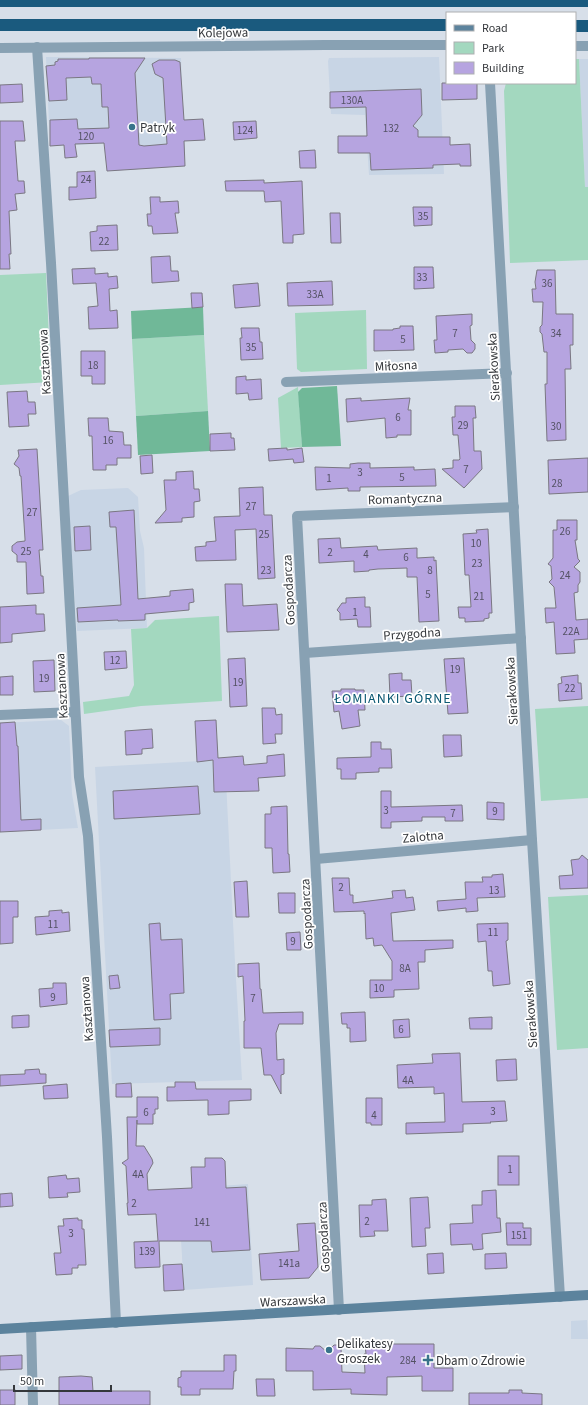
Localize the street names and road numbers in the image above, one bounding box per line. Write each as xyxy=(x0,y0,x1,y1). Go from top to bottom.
street label: Kolejowa xyxy=(198,24,248,42)
street label: Kasztanowa xyxy=(34,329,56,395)
street label: Sierakowska xyxy=(483,332,505,401)
street label: Miłosna xyxy=(374,356,418,376)
street label: Romantyczna xyxy=(368,489,442,509)
street label: Gospodarcza xyxy=(278,554,300,626)
street label: Przygodna xyxy=(383,623,441,645)
street label: Kasztanowa xyxy=(51,653,73,719)
street label: Sierakowska xyxy=(501,656,523,725)
street label: Zalotna xyxy=(402,826,445,848)
street label: Gospodarcza xyxy=(296,878,318,950)
street label: Kasztanowa xyxy=(76,976,98,1042)
street label: Sierakowska xyxy=(520,979,542,1049)
street label: Gospodarcza xyxy=(313,1201,335,1273)
street label: Warszawska xyxy=(260,1290,326,1312)

